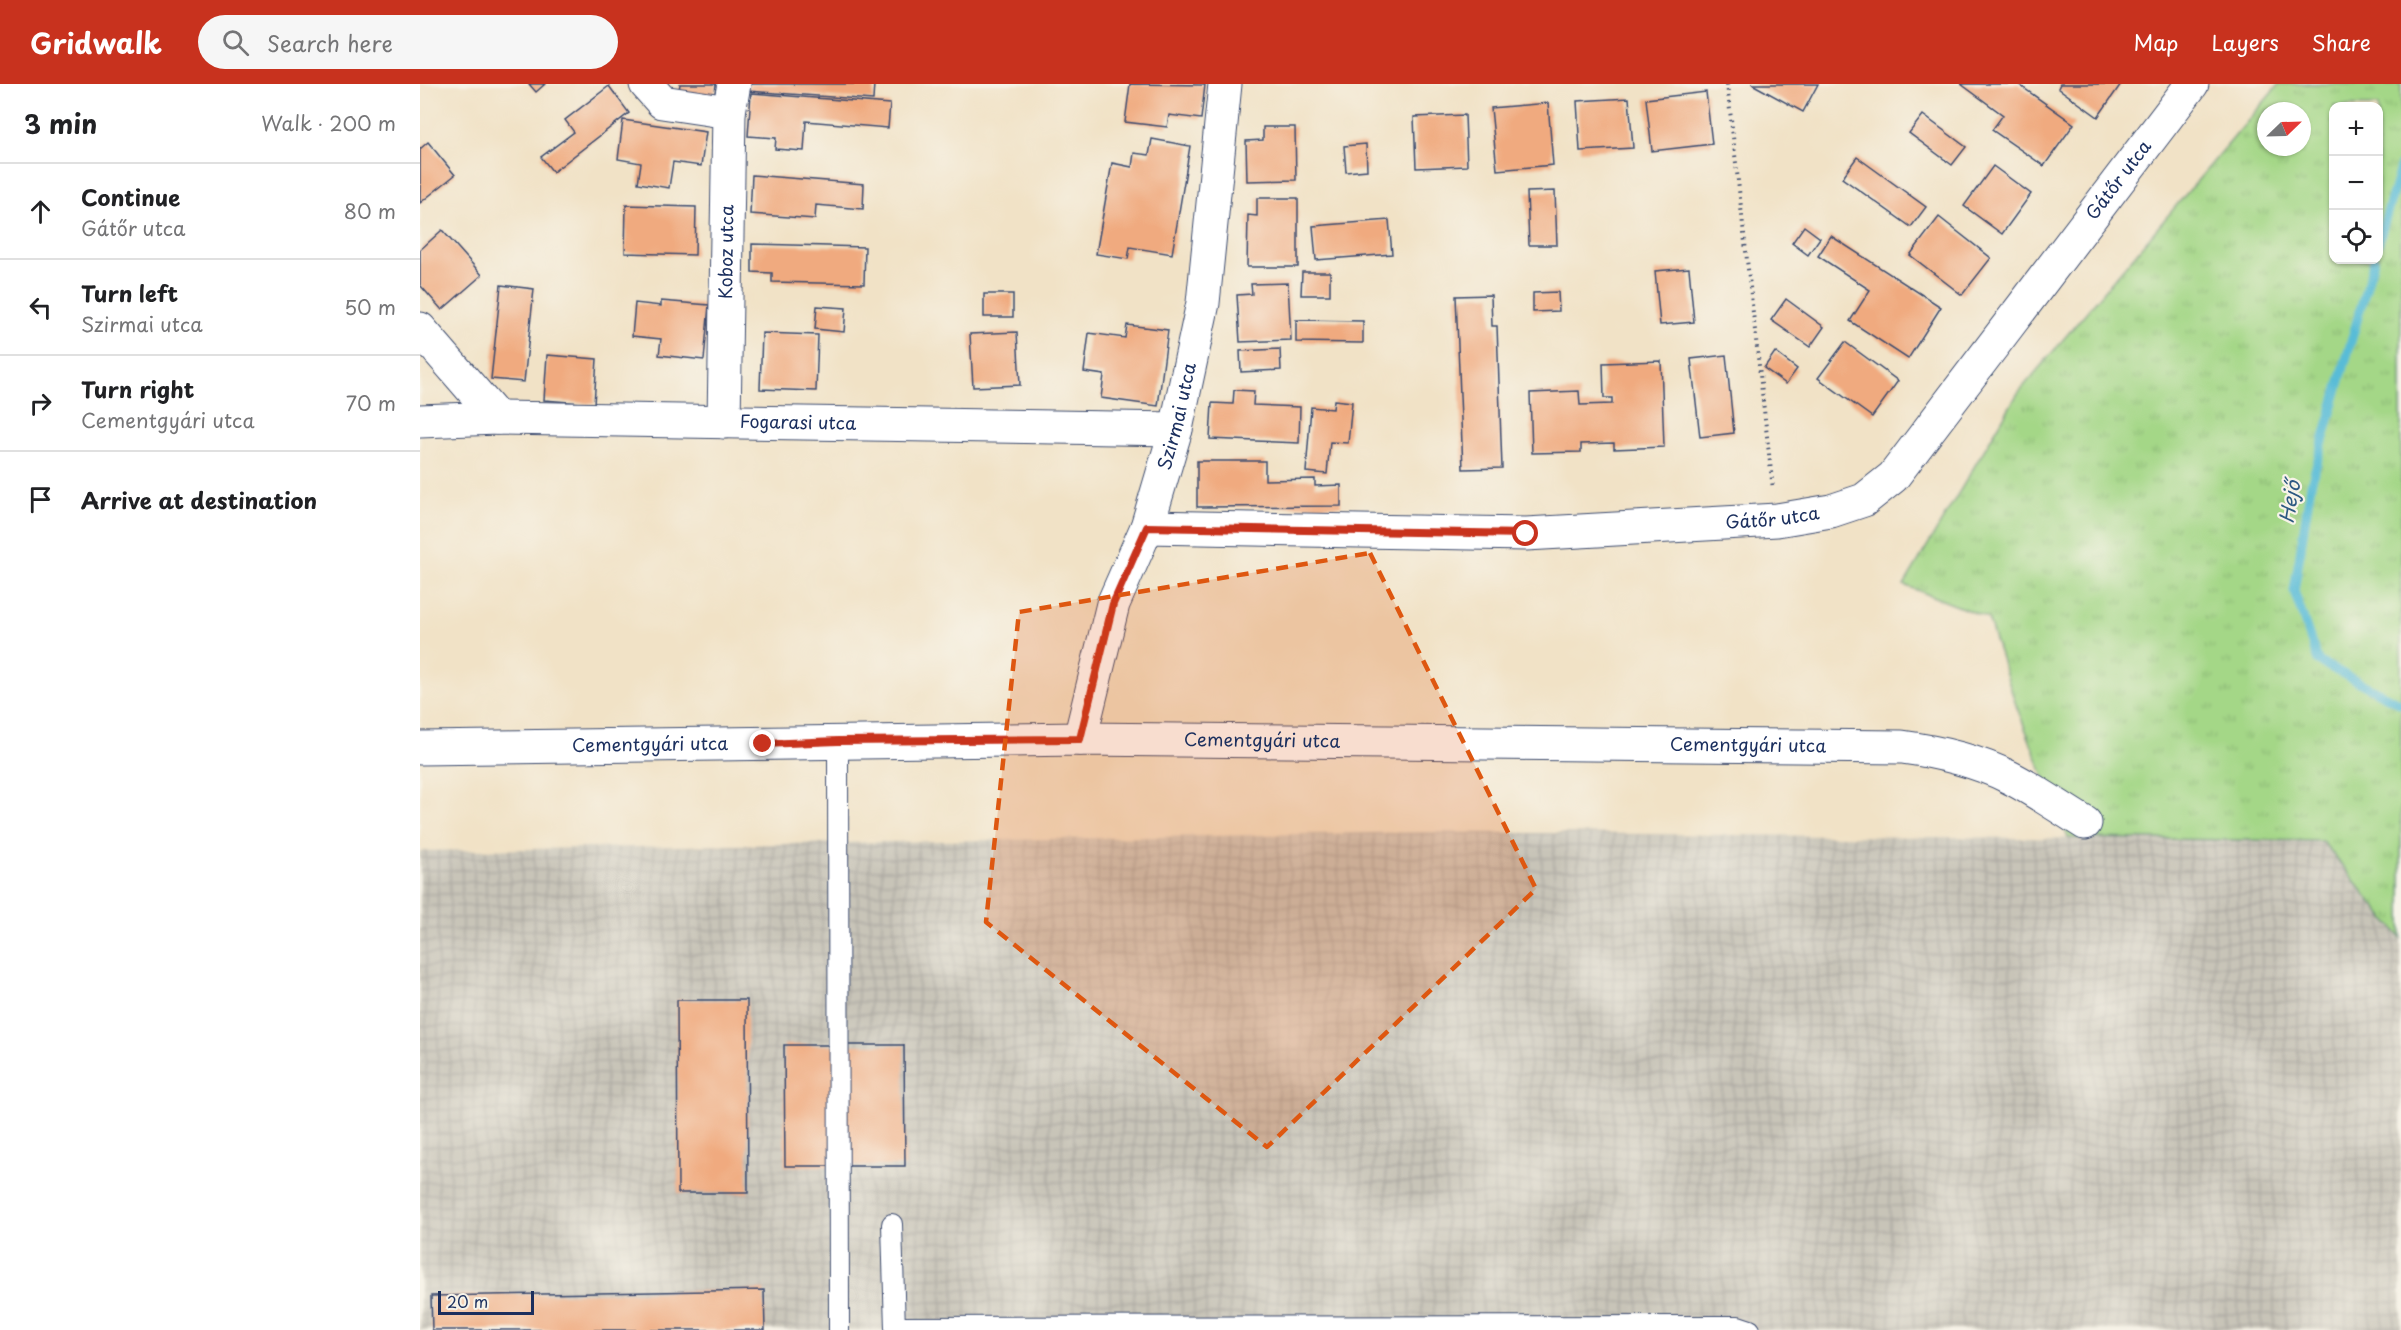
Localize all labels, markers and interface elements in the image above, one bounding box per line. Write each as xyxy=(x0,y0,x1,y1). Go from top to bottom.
search box xyxy=(198,15,618,69)
text: Gridwalk xyxy=(30,21,162,64)
icon: search xyxy=(219,26,252,59)
text: Search here xyxy=(267,26,393,59)
text: Map xyxy=(2134,26,2178,58)
text: Layers xyxy=(2211,26,2279,58)
text: Share xyxy=(2312,26,2371,58)
north arrow xyxy=(2257,102,2311,156)
map controls xyxy=(2329,102,2383,264)
button: + xyxy=(2329,102,2383,156)
text: 3 min xyxy=(24,104,97,143)
text: Walk · 200 m xyxy=(261,108,396,138)
street label: Gátőr utca xyxy=(2078,133,2157,225)
button: − xyxy=(2329,156,2383,210)
text: Continue xyxy=(81,180,180,213)
icon: ahead xyxy=(24,195,57,228)
text: 80 m xyxy=(344,196,396,226)
street label: Koboz utca xyxy=(711,204,740,299)
button: locate xyxy=(2329,210,2383,264)
text: Gátőr utca xyxy=(81,213,186,243)
text: Turn left xyxy=(81,276,178,309)
icon: left xyxy=(24,291,57,324)
text: 50 m xyxy=(344,292,396,322)
text: Szirmai utca xyxy=(81,309,203,339)
street label: Szirmai utca xyxy=(1150,359,1202,473)
text: Turn right xyxy=(81,372,194,405)
icon: right xyxy=(24,387,57,420)
text: 70 m xyxy=(346,388,396,418)
text: Cementgyári utca xyxy=(81,405,254,435)
street label: Fogarasi utca xyxy=(739,407,857,436)
water label: Hejő xyxy=(2271,475,2308,525)
icon: arrive xyxy=(24,483,57,516)
text: Arrive at destination xyxy=(81,483,317,516)
street label: Gátőr utca xyxy=(1725,498,1822,535)
route start xyxy=(1512,520,1538,546)
street label: Cementgyári utca xyxy=(1184,725,1340,754)
street label: Cementgyári utca xyxy=(572,729,728,758)
route end xyxy=(749,730,775,756)
street label: Cementgyári utca xyxy=(1670,730,1826,758)
scale bar xyxy=(438,1288,534,1316)
text: 20 m xyxy=(447,1289,488,1313)

